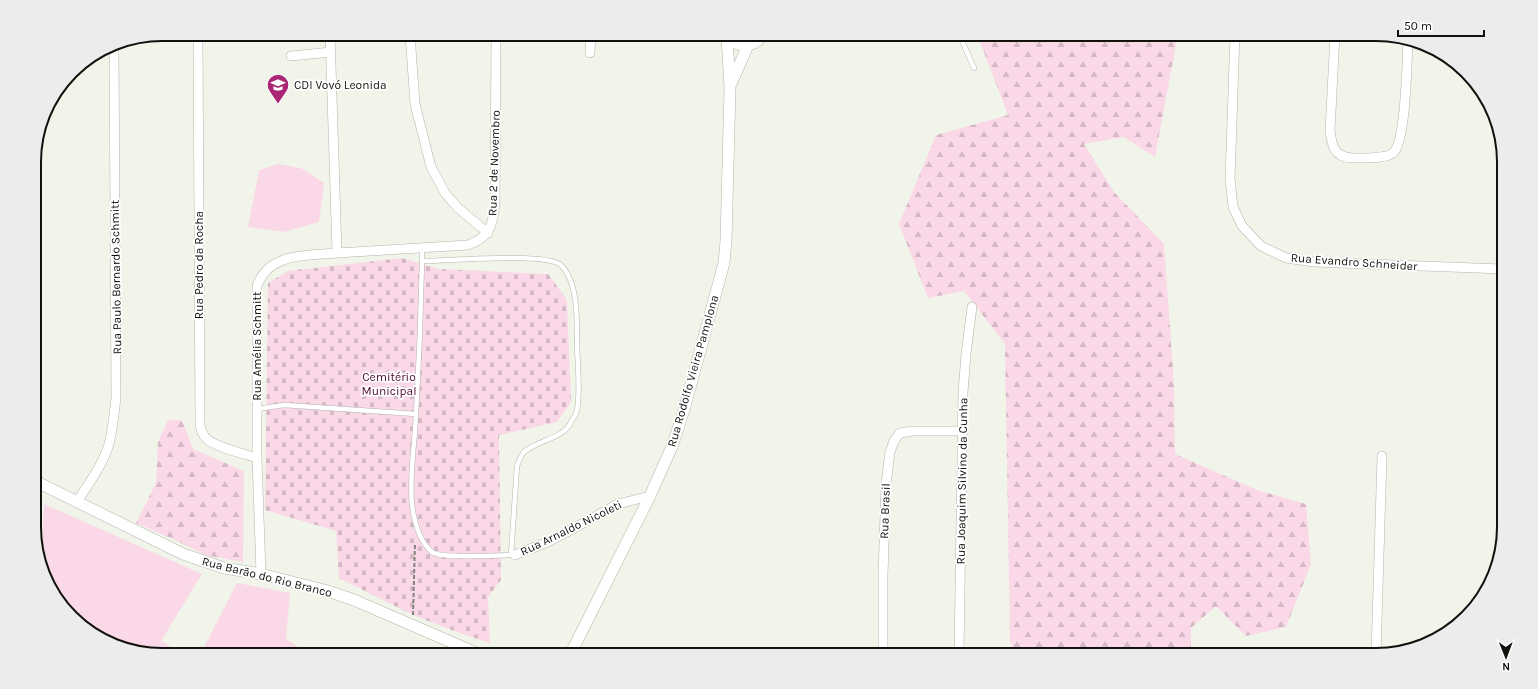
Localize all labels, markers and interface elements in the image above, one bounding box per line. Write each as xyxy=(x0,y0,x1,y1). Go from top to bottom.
scale bar xyxy=(1398,12,1484,38)
text: 50 m xyxy=(1404,19,1432,33)
school or university icon: CDI Vovó Leonida xyxy=(265,72,291,105)
place label: CDI Vovó Leonida xyxy=(294,78,387,92)
street label: Rua 2 de Novembro xyxy=(485,110,503,216)
street label: Rua Paulo Bernardo Schmitt xyxy=(108,199,124,354)
street label: Rua Pedro da Rocha xyxy=(192,211,206,319)
street label: Rua Evandro Schneider xyxy=(1290,251,1418,273)
street label: Rua Amélia Schmitt xyxy=(250,291,264,401)
street label: Rua Rodolfo Vieira Pamplona xyxy=(665,293,721,449)
park label: Cemitério Municipal xyxy=(362,370,417,398)
street label: Rua Joaquim Silvino da Cunha xyxy=(954,398,970,564)
street label: Rua Brasil xyxy=(877,483,893,539)
street label: Rua Arnaldo Nicoleti xyxy=(518,497,624,559)
street label: Rua Barão do Rio Branco xyxy=(200,554,334,600)
north arrow xyxy=(1486,637,1526,677)
text: N xyxy=(1502,660,1510,673)

